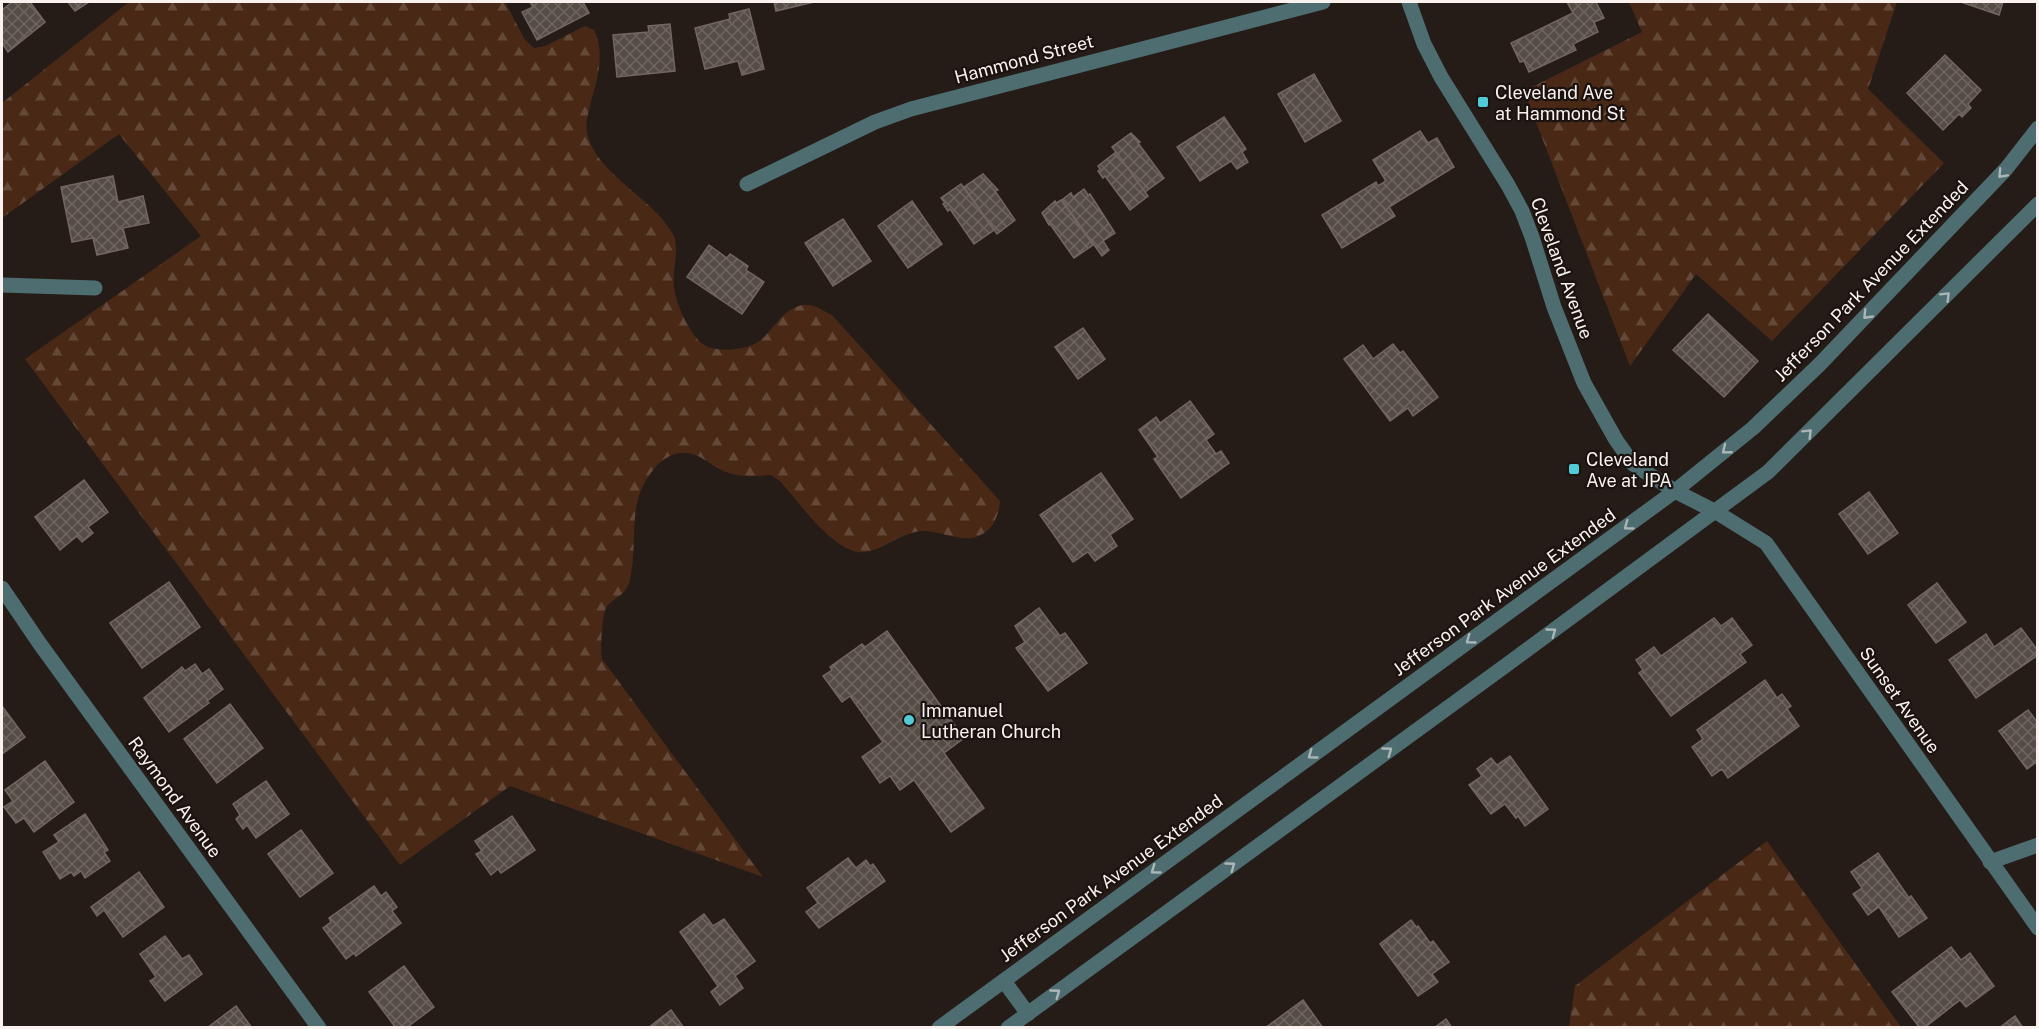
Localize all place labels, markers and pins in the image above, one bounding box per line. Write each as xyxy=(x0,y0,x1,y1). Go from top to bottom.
place label: Cleveland Ave at Hammond St xyxy=(1495,82,1625,124)
marker: Cleveland Ave at Hammond St xyxy=(1476,95,1490,109)
place label: Cleveland Ave at JPA xyxy=(1586,449,1672,491)
marker: Cleveland Ave at JPA xyxy=(1567,462,1581,476)
place label: Immanuel Lutheran Church xyxy=(921,700,1061,742)
marker: Immanuel Lutheran Church xyxy=(902,713,916,727)

